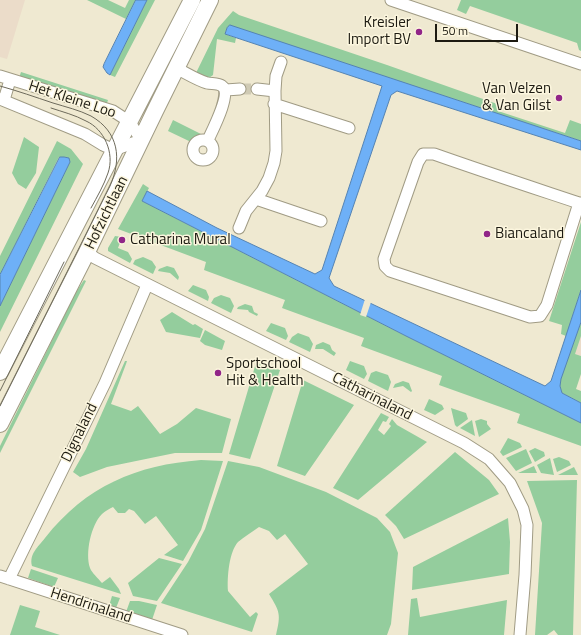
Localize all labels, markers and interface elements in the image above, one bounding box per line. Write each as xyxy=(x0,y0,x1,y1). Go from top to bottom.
place label: Kreisler Import BV xyxy=(347,14,411,49)
scale bar xyxy=(437,16,520,42)
text: 50 m xyxy=(442,21,468,40)
marker: Kreisler Import BV xyxy=(414,27,424,37)
street label: Het Kleine Loo xyxy=(26,77,118,123)
place label: Van Velzen & Van Gilst xyxy=(482,80,551,115)
marker: Van Velzen & Van Gilst xyxy=(554,93,564,103)
street label: Hofzichtlaan xyxy=(82,173,132,253)
place label: Biancaland xyxy=(495,225,564,243)
marker: Biancaland xyxy=(482,229,492,239)
place label: Catharina Mural xyxy=(130,231,231,249)
marker: Catharina Mural xyxy=(117,235,127,245)
place label: Sportschool Hit & Health xyxy=(226,355,304,390)
marker: Sportschool Hit & Health xyxy=(213,368,223,378)
street label: Catharinaland xyxy=(329,369,415,425)
street label: Dignaland xyxy=(58,401,102,465)
street label: Hendrinaland xyxy=(48,584,134,628)

